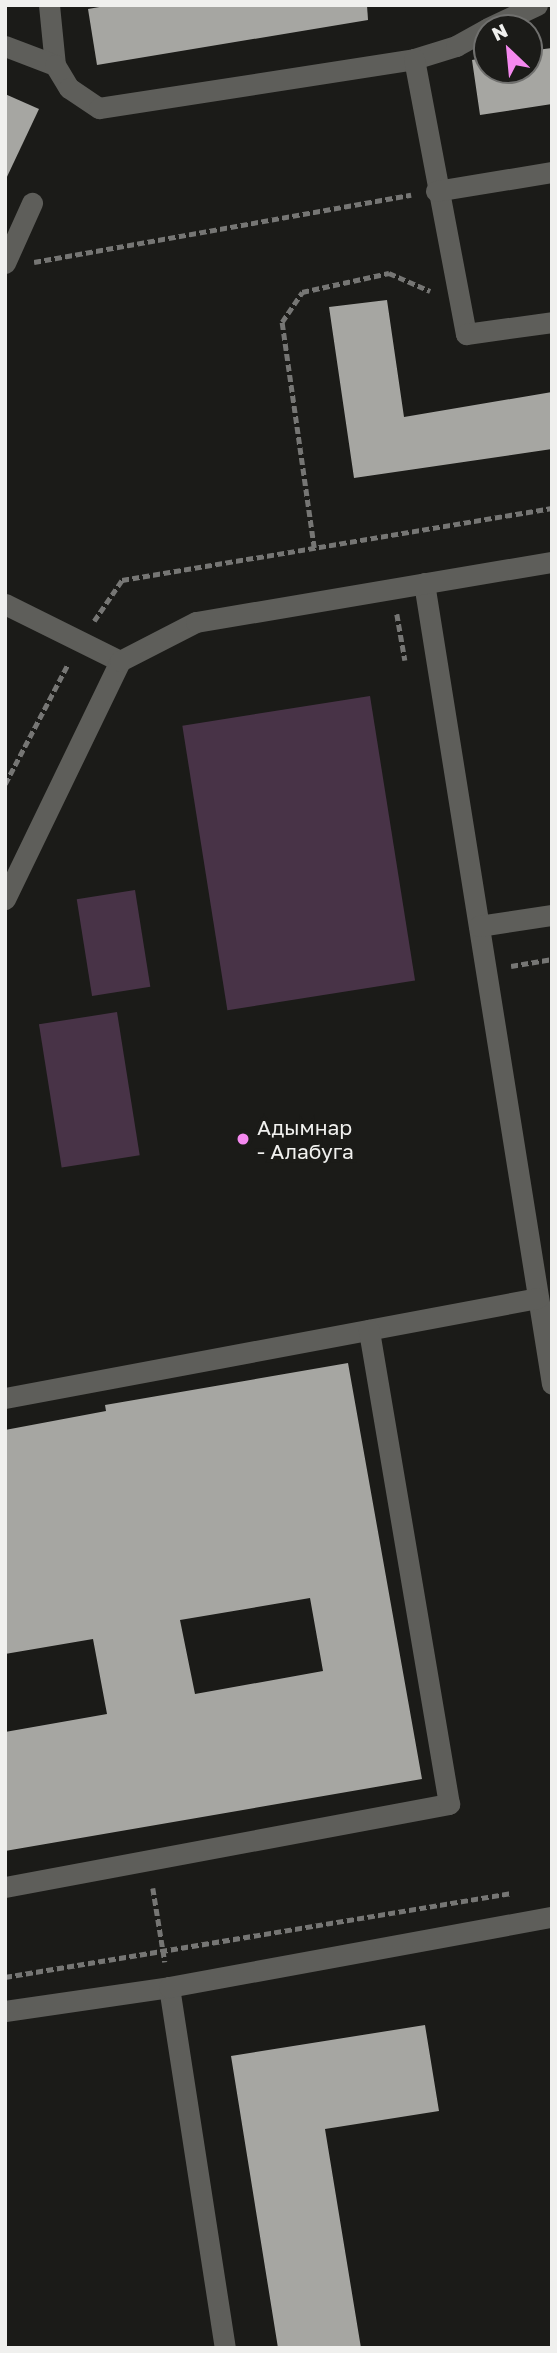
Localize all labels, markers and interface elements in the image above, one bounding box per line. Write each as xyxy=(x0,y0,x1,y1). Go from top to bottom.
north arrow xyxy=(473,14,543,84)
text: N xyxy=(488,18,511,45)
place label: Адымнар - Алабуга xyxy=(257,1114,354,1164)
marker: Адымнар - Алабуга xyxy=(235,1131,251,1147)

